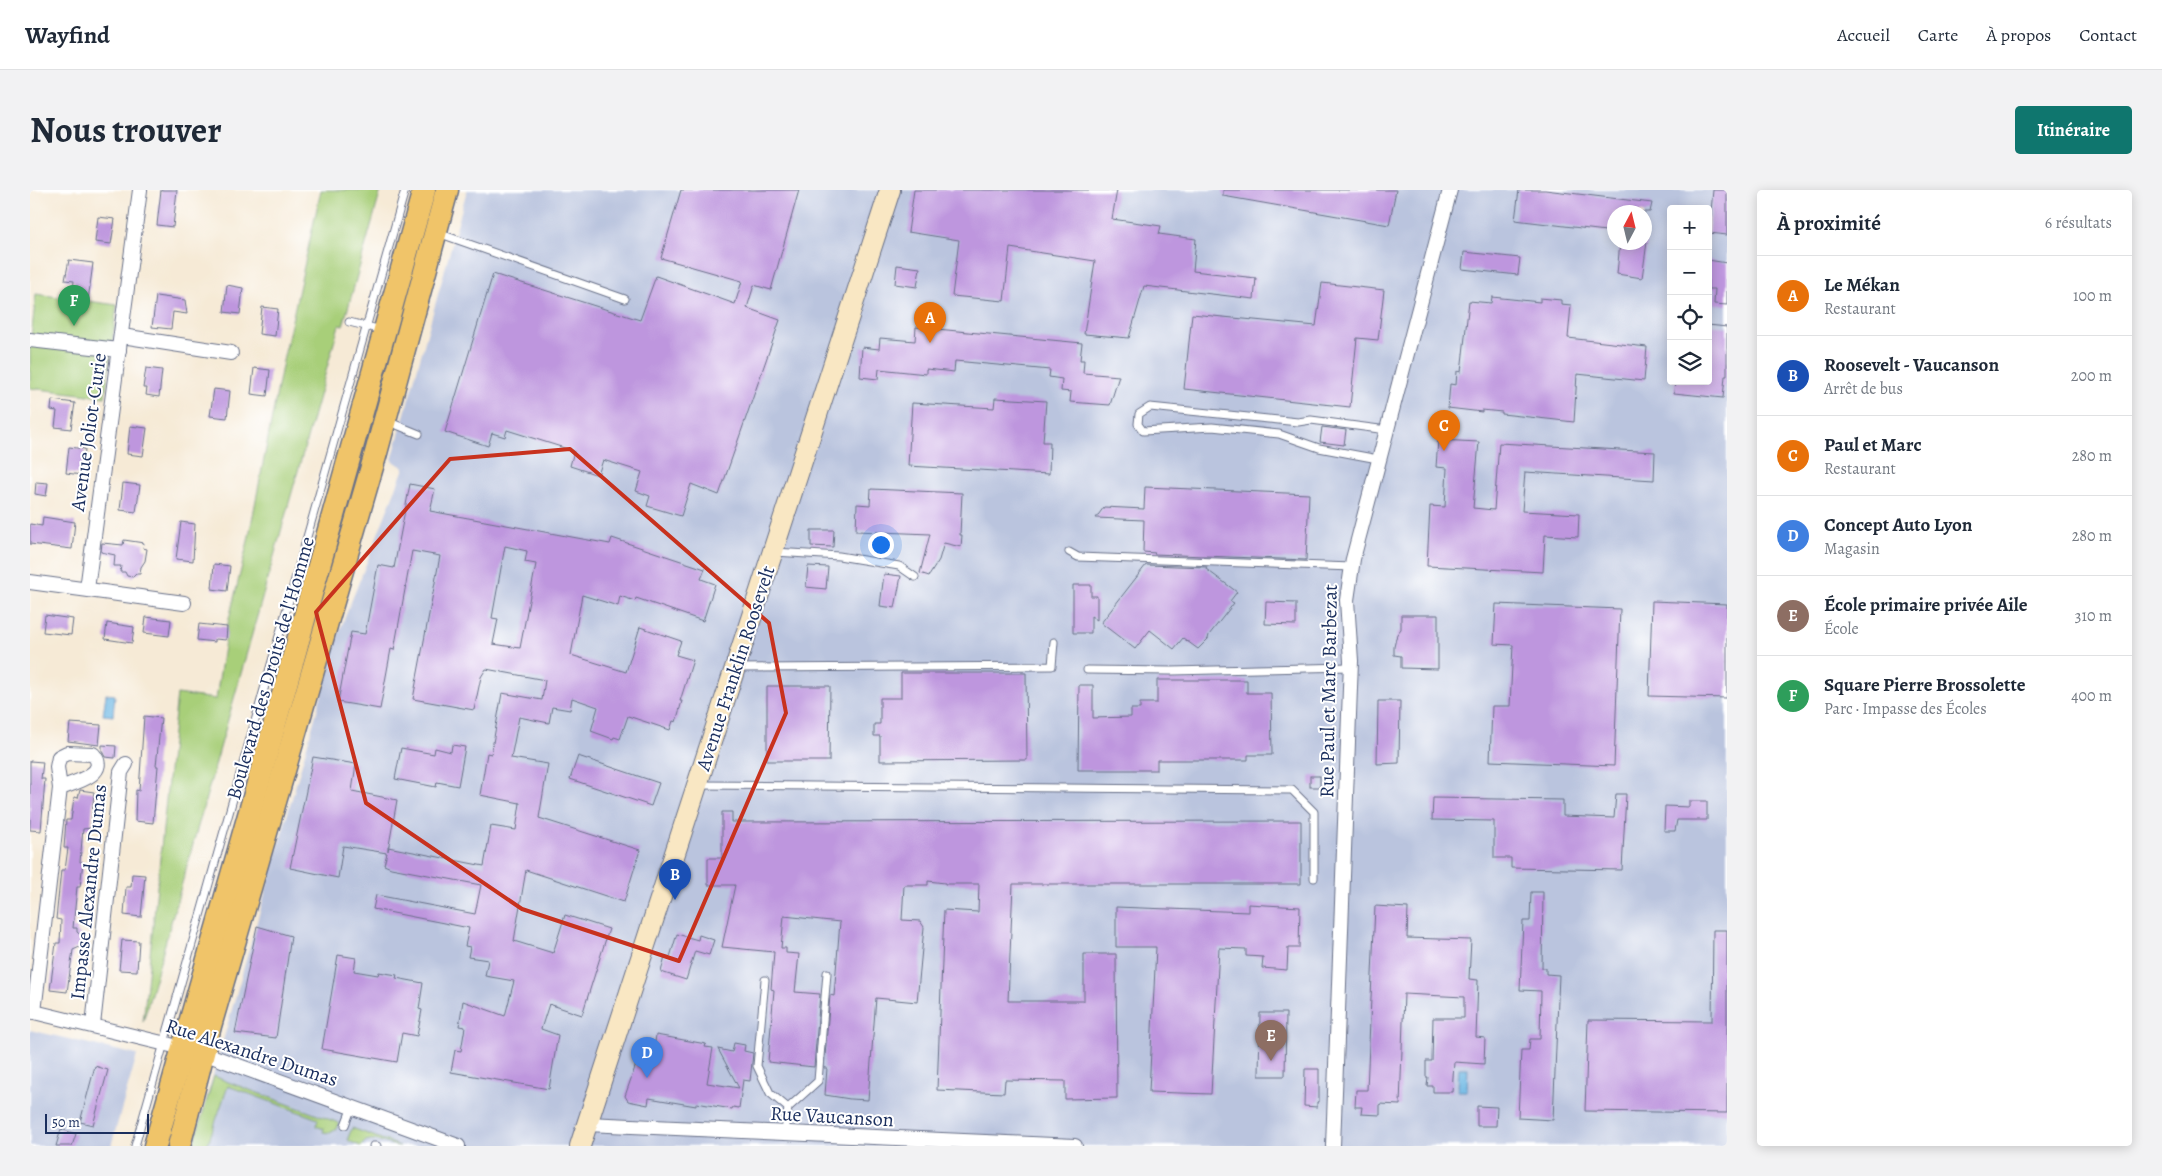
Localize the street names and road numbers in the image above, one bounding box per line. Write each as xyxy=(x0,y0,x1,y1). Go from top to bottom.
street label: Avenue Joliot-Curie xyxy=(64,351,113,514)
street label: Boulevard des Droits de l'Homme xyxy=(220,533,321,803)
street label: Avenue Franklin Roosevelt xyxy=(689,562,782,775)
street label: Rue Paul et Marc Barbezat xyxy=(1313,584,1344,798)
street label: Impasse Alexandre Dumas xyxy=(64,783,113,1001)
street label: Rue Alexandre Dumas xyxy=(162,1012,341,1093)
street label: Rue Vaucanson xyxy=(770,1100,894,1133)

